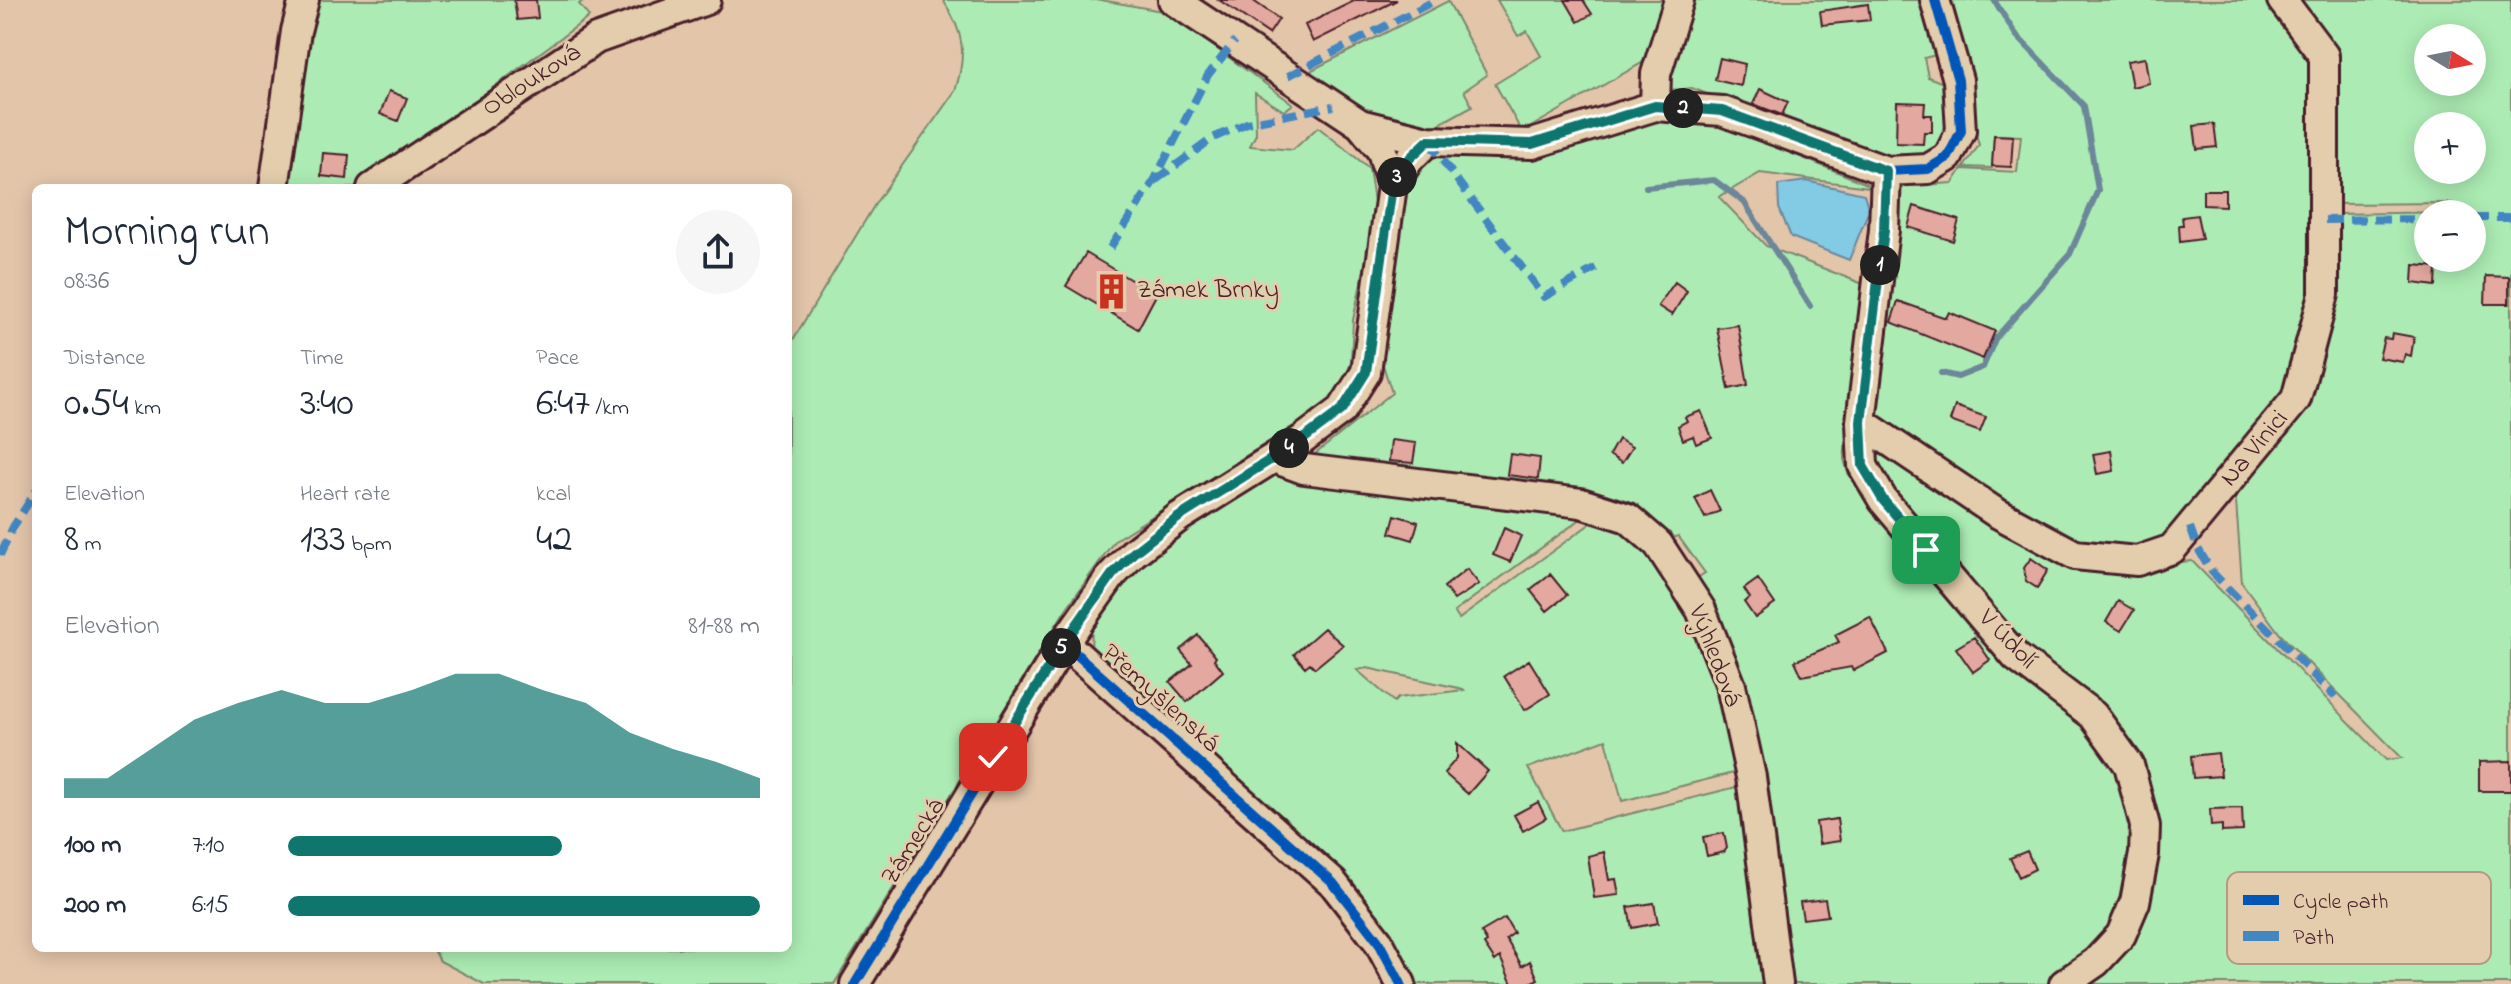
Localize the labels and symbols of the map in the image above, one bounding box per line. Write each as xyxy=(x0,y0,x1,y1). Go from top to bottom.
north arrow xyxy=(2414,24,2486,96)
street label: Oblouková xyxy=(475,35,589,127)
pin: 2 xyxy=(1663,88,1703,128)
pin: 3 xyxy=(1377,157,1417,197)
pin: 1 xyxy=(1860,245,1900,285)
building icon: Zámek Brnky xyxy=(1092,272,1130,310)
place label: Zámek Brnky xyxy=(1137,272,1279,310)
street label: Na Vinici xyxy=(2212,402,2298,496)
pin: 4 xyxy=(1269,428,1309,468)
pin xyxy=(1892,516,1960,584)
street label: Výhledová xyxy=(1677,599,1751,712)
street label: V Údolí xyxy=(1968,600,2046,679)
pin: 5 xyxy=(1041,628,1081,668)
street label: Přemyšlenská xyxy=(1092,635,1228,763)
pin xyxy=(959,723,1027,791)
street label: Zámecká xyxy=(872,791,956,893)
legend xyxy=(2227,872,2491,964)
text: Cycle path xyxy=(2293,887,2388,920)
text: Path xyxy=(2293,923,2334,955)

